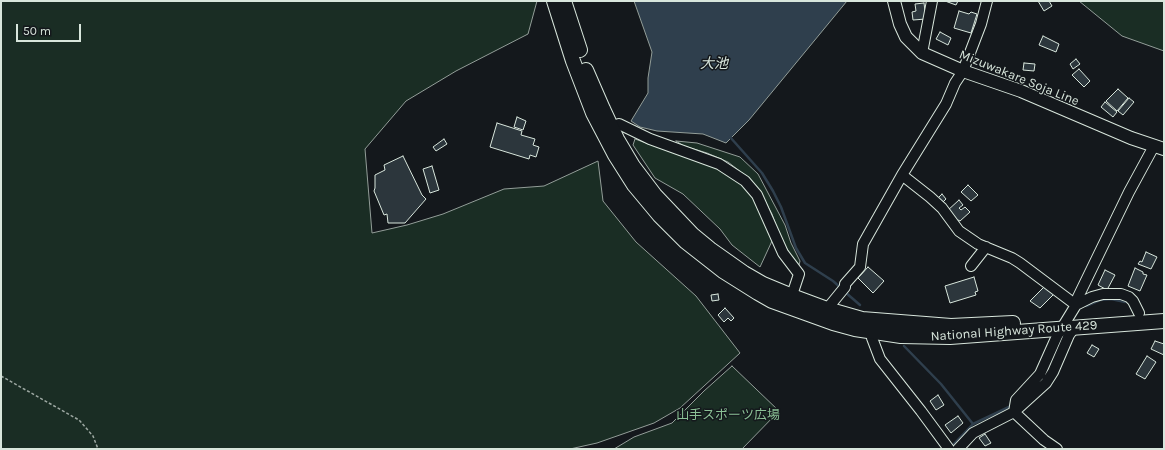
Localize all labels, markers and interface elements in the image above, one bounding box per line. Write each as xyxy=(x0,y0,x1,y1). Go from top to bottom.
scale bar xyxy=(18,16,83,42)
text: 50 m xyxy=(23,24,51,38)
street label: Mizuwakare Soja Line xyxy=(957,47,1081,109)
water label: 大池 xyxy=(700,56,728,72)
street label: National Highway Route 429 xyxy=(930,317,1098,345)
park label: 山手スポーツ広場 xyxy=(676,407,780,423)

